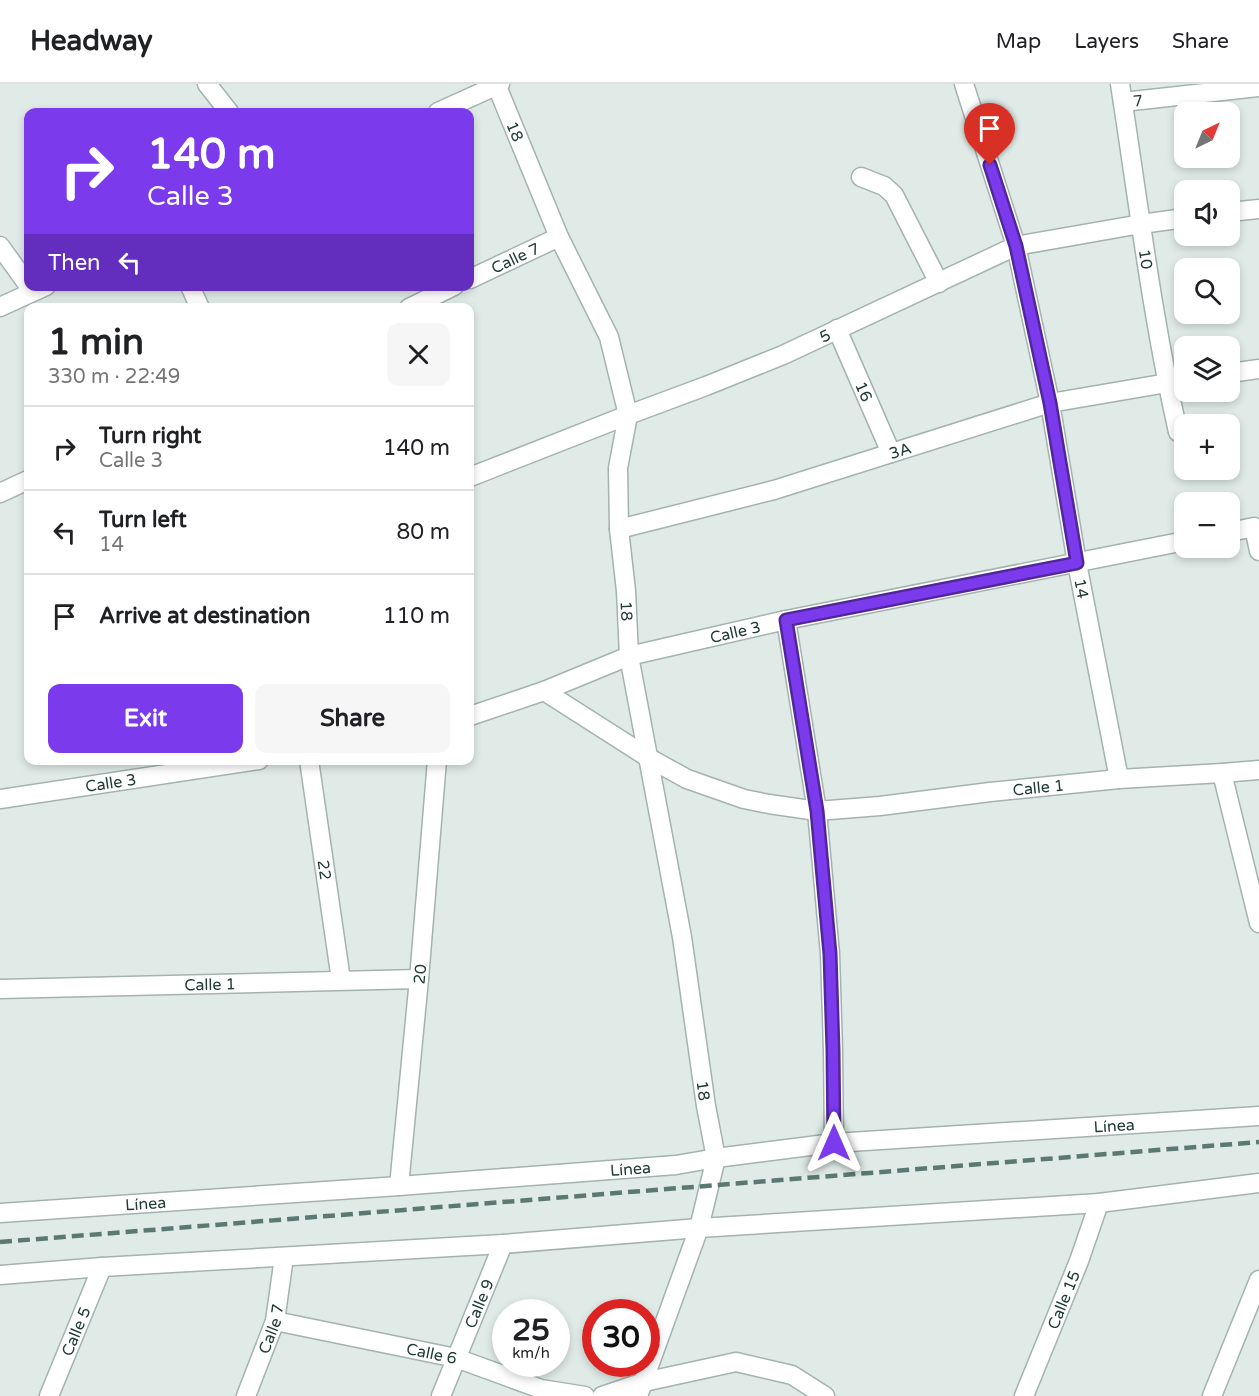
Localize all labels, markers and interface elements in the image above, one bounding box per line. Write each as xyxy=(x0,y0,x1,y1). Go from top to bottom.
text: Headway xyxy=(30,24,153,58)
text: Map xyxy=(996,29,1041,54)
text: Layers xyxy=(1074,29,1139,54)
text: Share xyxy=(1172,29,1229,54)
street label: 7 xyxy=(1132,91,1144,112)
north arrow xyxy=(1174,102,1240,168)
map controls xyxy=(1174,102,1240,558)
pin xyxy=(964,103,1015,165)
icon: arrive xyxy=(973,112,1006,145)
street label: 18 xyxy=(501,118,528,145)
text: 140 m xyxy=(147,129,276,180)
icon: right xyxy=(48,132,126,210)
text: Calle 3 xyxy=(147,180,234,213)
button: sound xyxy=(1174,180,1240,246)
street label: Calle 7 xyxy=(488,239,543,279)
icon: left xyxy=(113,246,146,279)
street label: 10 xyxy=(1134,248,1157,271)
text: Then xyxy=(48,250,101,276)
button: search xyxy=(1174,258,1240,324)
text: 1 min xyxy=(48,321,144,364)
button: close xyxy=(387,323,450,386)
street label: 5 xyxy=(816,325,834,348)
button: layers xyxy=(1174,336,1240,402)
text: 330 m · 22:49 xyxy=(48,365,180,389)
street label: 16 xyxy=(850,379,876,405)
button: + xyxy=(1174,414,1240,480)
text: Turn right xyxy=(99,423,201,449)
icon: right xyxy=(48,432,81,465)
text: 140 m xyxy=(383,435,450,461)
street label: 3A xyxy=(887,438,914,464)
text: Calle 3 xyxy=(99,449,163,473)
button: − xyxy=(1174,492,1240,558)
text: Turn left xyxy=(99,507,187,533)
icon: left xyxy=(48,516,81,549)
text: 80 m xyxy=(396,519,450,545)
text: 14 xyxy=(99,533,124,557)
street label: 14 xyxy=(1069,577,1093,600)
icon: arrive xyxy=(48,600,81,633)
street label: 18 xyxy=(615,601,636,622)
text: Arrive at destination xyxy=(99,603,310,629)
text: 110 m xyxy=(383,603,450,629)
street label: Calle 3 xyxy=(708,617,763,648)
button: Exit xyxy=(48,684,243,753)
button: Share xyxy=(255,684,450,753)
street label: Calle 3 xyxy=(84,770,138,797)
street label: Calle 1 xyxy=(1012,776,1065,801)
street label: 22 xyxy=(313,859,335,881)
street label: 20 xyxy=(410,963,431,985)
street label: Calle 1 xyxy=(184,974,236,996)
street label: 18 xyxy=(692,1079,714,1102)
position arrow xyxy=(802,1111,866,1175)
street label: Línea xyxy=(1093,1115,1135,1137)
street label: Línea xyxy=(609,1158,652,1181)
street label: Línea xyxy=(125,1193,167,1216)
street label: Calle 15 xyxy=(1043,1268,1085,1332)
street label: Calle 9 xyxy=(461,1276,499,1331)
speed limit sign: 30 xyxy=(582,1299,660,1377)
street label: Calle 7 xyxy=(254,1303,288,1357)
street label: Calle 5 xyxy=(58,1304,96,1359)
text: 25 xyxy=(512,1312,550,1349)
street label: Calle 6 xyxy=(404,1339,459,1369)
text: km/h xyxy=(512,1344,550,1362)

